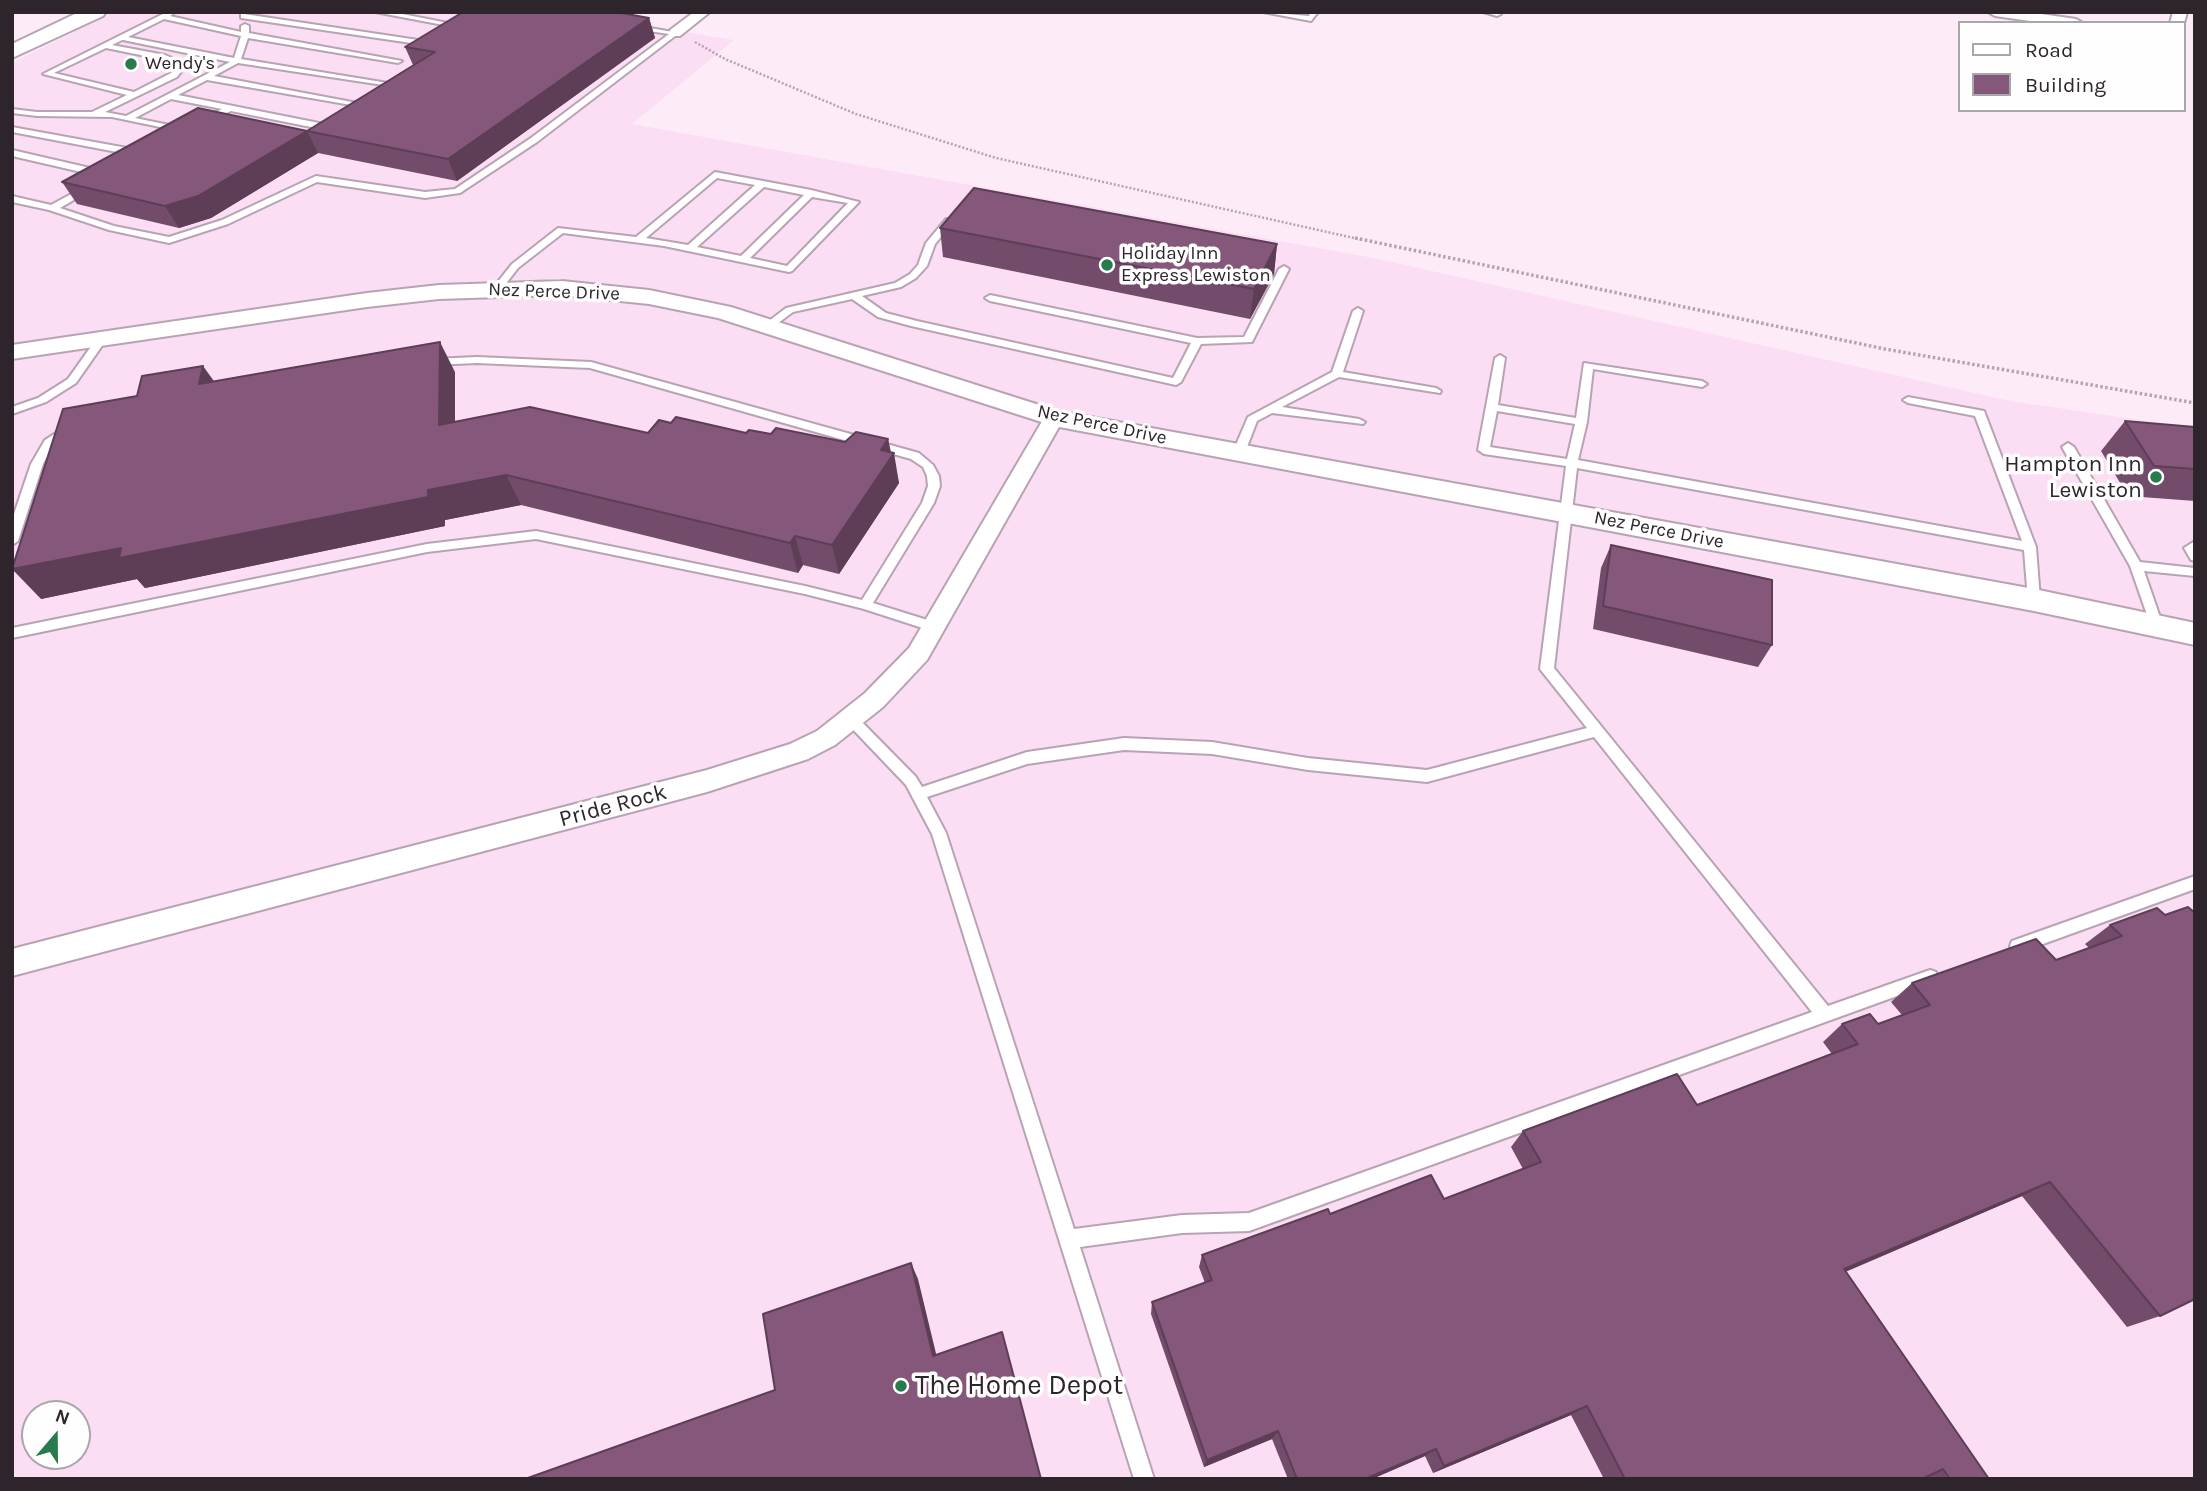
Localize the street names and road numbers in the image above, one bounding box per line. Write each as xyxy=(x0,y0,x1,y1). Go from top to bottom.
street label: Nez Perce Drive xyxy=(488,278,620,306)
street label: Nez Perce Drive xyxy=(1035,400,1169,450)
street label: Nez Perce Drive xyxy=(1592,506,1726,554)
street label: Pride Rock xyxy=(556,778,670,834)

